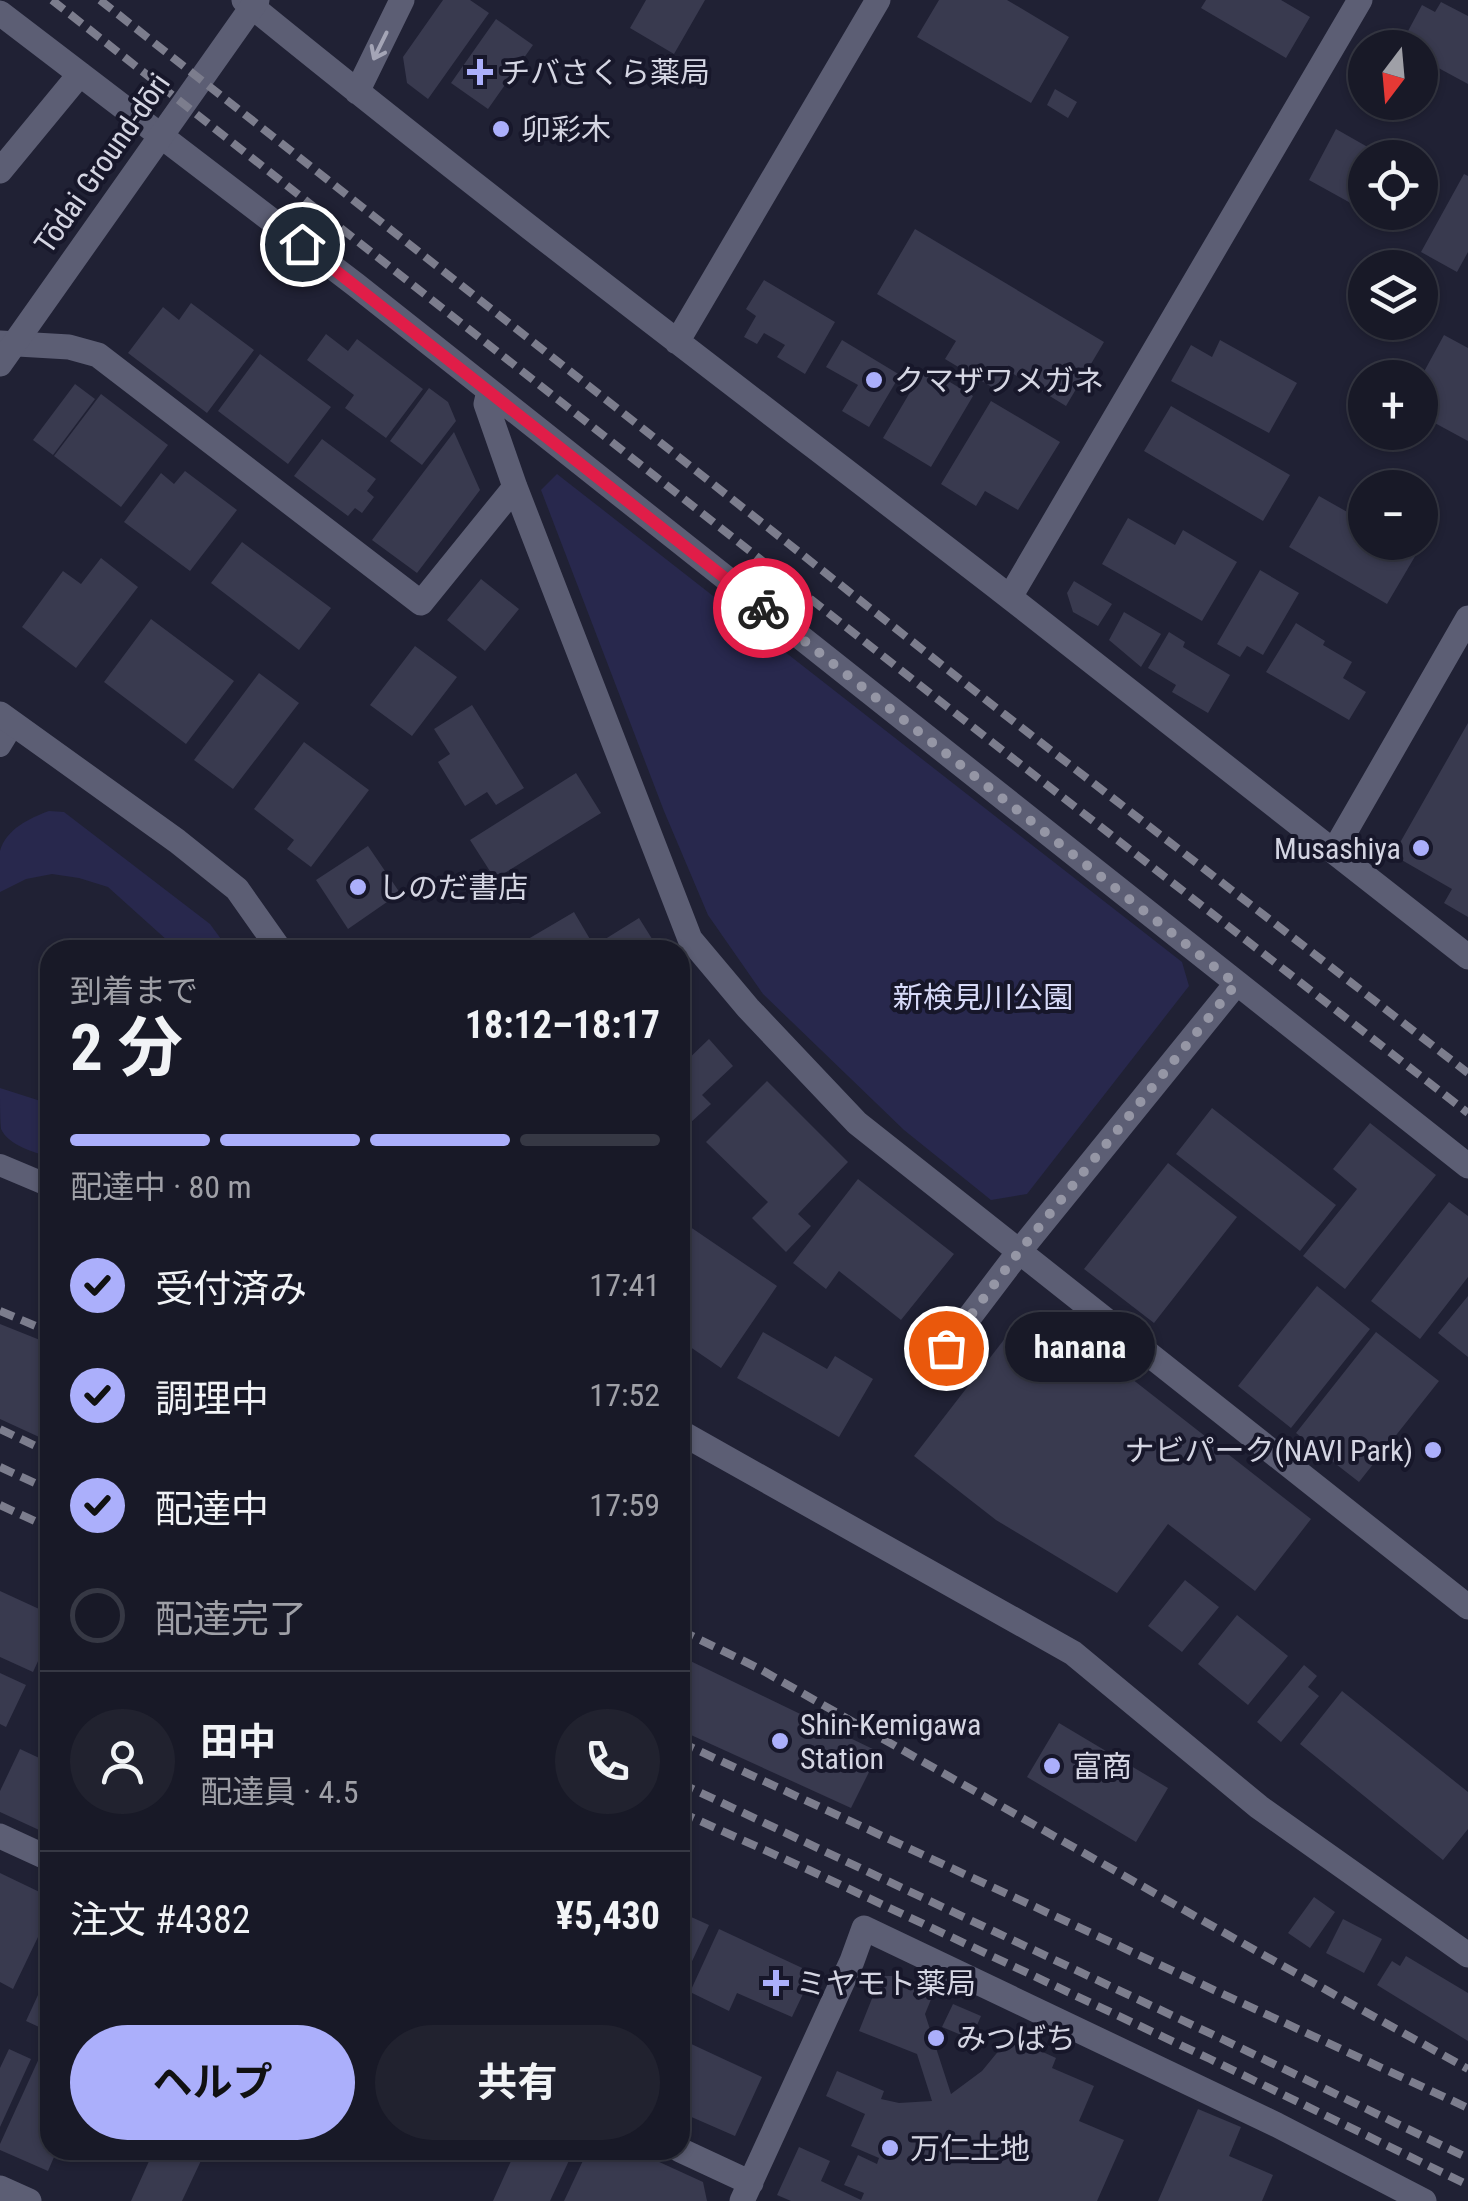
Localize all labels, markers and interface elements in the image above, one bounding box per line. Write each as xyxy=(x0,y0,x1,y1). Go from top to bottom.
north arrow xyxy=(1348,30,1438,120)
map controls xyxy=(1348,30,1438,560)
one-way arrow xyxy=(370,31,389,60)
place label: チバさくら薬局 xyxy=(500,55,710,90)
marker: チバさくら薬局 xyxy=(469,61,491,83)
street label: Tōdai Ground-dōri xyxy=(27,66,177,260)
place label: 卯彩木 xyxy=(521,112,611,147)
marker: 卯彩木 xyxy=(490,118,512,140)
button: locate xyxy=(1348,140,1438,230)
pin xyxy=(260,202,345,287)
icon: home xyxy=(275,217,330,272)
button: layers xyxy=(1348,250,1438,340)
button: + xyxy=(1348,360,1438,450)
place label: クマザワメガネ xyxy=(894,363,1104,398)
marker: クマザワメガネ xyxy=(863,369,885,391)
button: − xyxy=(1348,470,1438,560)
courier xyxy=(713,558,813,658)
icon: bike xyxy=(736,581,791,636)
place label: Musashiya xyxy=(1274,831,1401,866)
marker: Musashiya xyxy=(1410,837,1432,859)
place label: しのだ書店 xyxy=(378,870,528,905)
marker: しのだ書店 xyxy=(347,876,369,898)
text: 到着まで xyxy=(70,972,198,1010)
park label: 新検見川公園 xyxy=(893,980,1073,1015)
text: 18:12–18:17 xyxy=(465,1003,660,1047)
text: 2 分 xyxy=(70,1010,183,1086)
text: 配達中 · 80 m xyxy=(70,1168,252,1206)
icon: check xyxy=(70,1258,125,1313)
text: 17:41 xyxy=(589,1266,660,1304)
text: 受付済み xyxy=(155,1267,307,1311)
pin xyxy=(904,1306,989,1391)
callout: hanana xyxy=(1006,1313,1156,1383)
icon: bag xyxy=(919,1321,974,1376)
text: hanana xyxy=(1034,1328,1126,1366)
icon: check xyxy=(70,1368,125,1423)
text: 17:52 xyxy=(589,1376,660,1414)
text: 調理中 xyxy=(155,1377,269,1421)
place label: ナビパーク(NAVI Park) xyxy=(1124,1433,1413,1468)
marker: ナビパーク(NAVI Park) xyxy=(1422,1439,1444,1461)
icon: check xyxy=(70,1478,125,1533)
text: 17:59 xyxy=(589,1486,660,1524)
text: 配達中 xyxy=(155,1487,269,1531)
text: 配達完了 xyxy=(155,1597,307,1641)
place label: Shin-Kemigawa Station xyxy=(800,1707,981,1776)
button: person xyxy=(70,1709,175,1814)
button: phone xyxy=(555,1709,660,1814)
text: 田中 xyxy=(200,1720,276,1764)
marker: Shin-Kemigawa Station xyxy=(769,1730,791,1752)
place label: 富商 xyxy=(1072,1749,1132,1784)
marker: 富商 xyxy=(1041,1755,1063,1777)
text: 配達員 · 4.5 xyxy=(200,1773,359,1811)
text: ¥5,430 xyxy=(556,1894,660,1938)
text: 注文 #4382 xyxy=(70,1898,251,1942)
place label: ミヤモト薬局 xyxy=(796,1966,976,2001)
marker: ミヤモト薬局 xyxy=(765,1972,787,1994)
place label: みつばち xyxy=(956,2021,1076,2056)
button: ヘルプ xyxy=(70,2025,355,2140)
button: 共有 xyxy=(375,2025,660,2140)
marker: みつばち xyxy=(925,2027,947,2049)
place label: 万仁土地 xyxy=(910,2131,1030,2166)
marker: 万仁土地 xyxy=(879,2137,901,2159)

